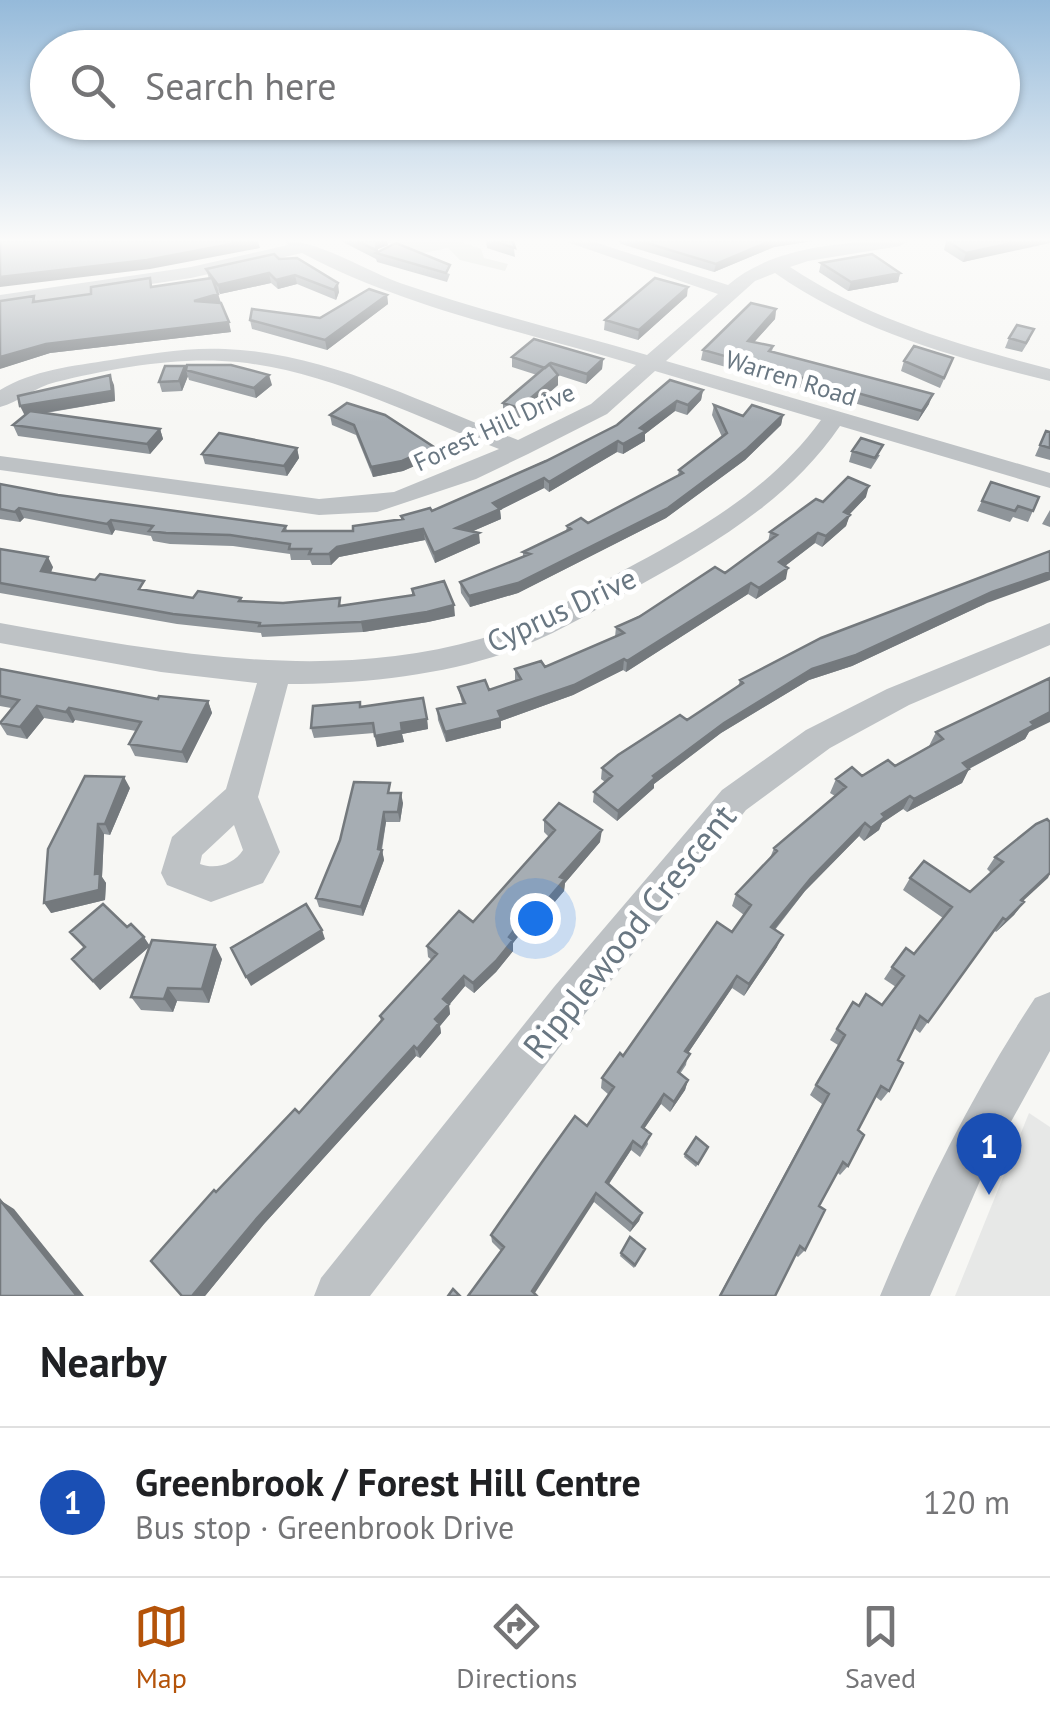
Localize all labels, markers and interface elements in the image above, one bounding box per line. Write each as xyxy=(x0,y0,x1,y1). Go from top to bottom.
search box xyxy=(30,30,1020,140)
icon: search xyxy=(65,58,120,113)
text: Search here xyxy=(145,61,337,110)
street label: Warren Road xyxy=(722,343,860,413)
street label: Forest Hill Drive xyxy=(408,376,580,478)
street label: Cyprus Drive xyxy=(480,557,642,661)
street label: Ripplewood Crescent xyxy=(512,794,746,1068)
your location xyxy=(510,893,561,944)
pin: 1 xyxy=(956,1112,1022,1195)
text: Nearby xyxy=(40,1334,167,1389)
text: Greenbrook / Forest Hill Centre xyxy=(135,1457,641,1506)
text: 1 xyxy=(63,1481,82,1523)
text: 120 m xyxy=(923,1481,1010,1523)
text: Bus stop · Greenbrook Drive xyxy=(135,1506,514,1548)
tab: Map xyxy=(134,1599,189,1696)
tab: Directions xyxy=(456,1599,577,1696)
tab: Saved xyxy=(845,1599,916,1696)

